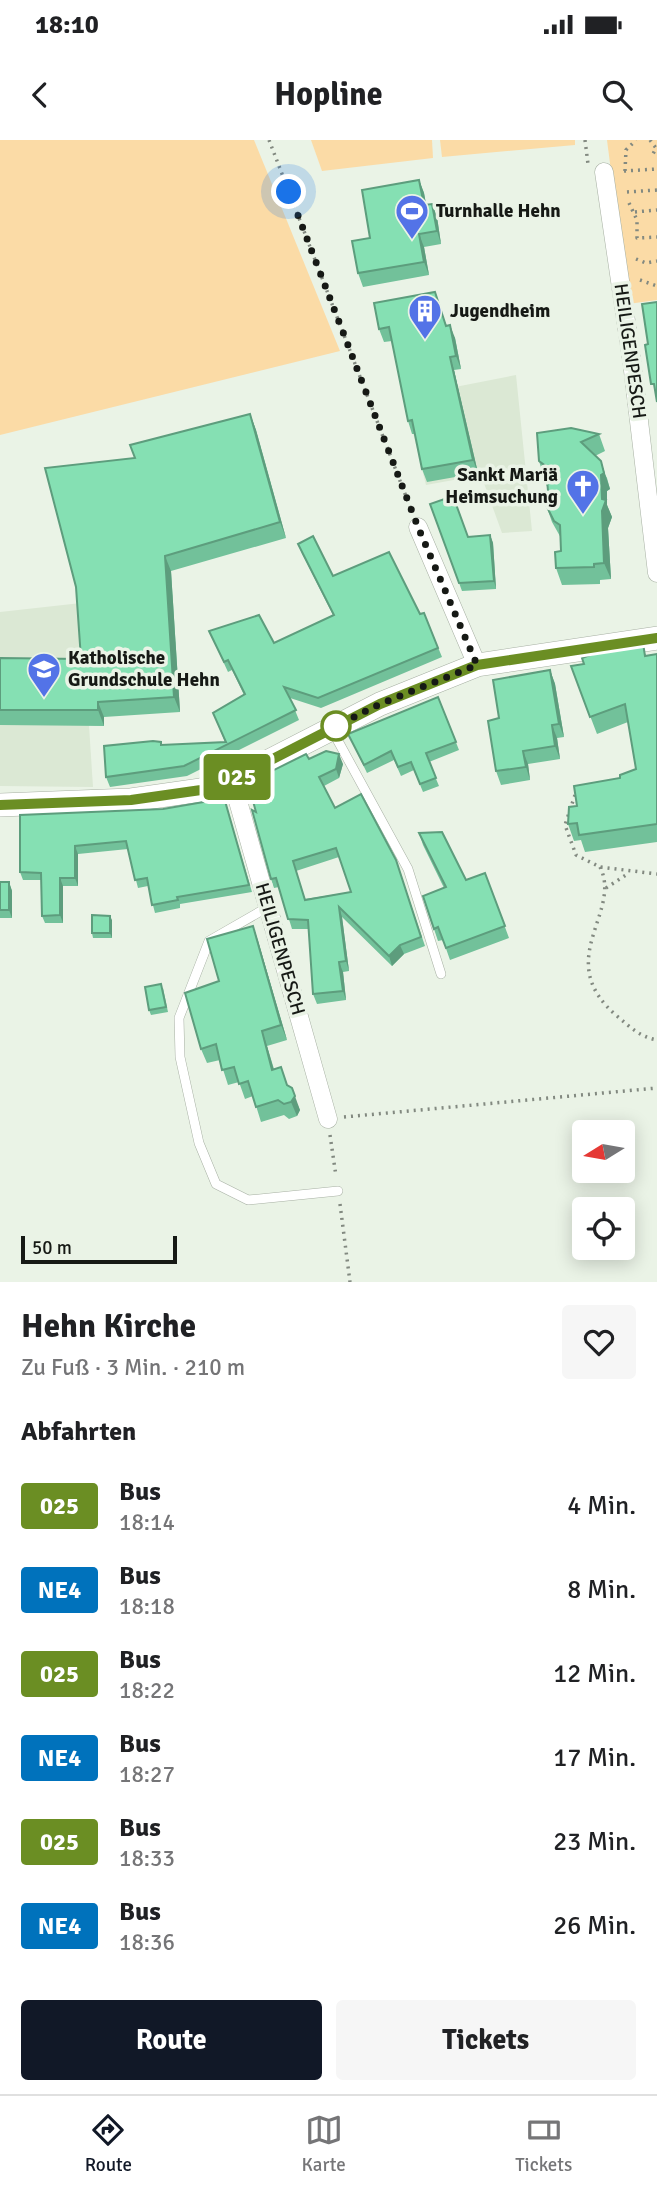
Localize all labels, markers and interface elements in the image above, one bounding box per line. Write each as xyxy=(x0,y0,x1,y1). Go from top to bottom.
text: 18:10 xyxy=(35,9,99,41)
text: Hopline xyxy=(274,75,383,114)
icon: back xyxy=(21,76,59,114)
icon: search xyxy=(598,76,636,114)
your location xyxy=(271,174,306,209)
sports icon: Turnhalle Hehn xyxy=(393,192,431,241)
place label: Turnhalle Hehn xyxy=(436,199,561,223)
street label: HEILIGENPESCH xyxy=(609,282,651,420)
building icon: Jugendheim xyxy=(406,292,444,341)
place label: Jugendheim xyxy=(450,299,550,323)
place label: Sankt Mariä Heimsuchung xyxy=(445,463,558,509)
church icon: Sankt Mariä Heimsuchung xyxy=(564,467,602,516)
place label: Katholische Grundschule Hehn xyxy=(68,646,220,692)
school or university icon: Katholische Grundschule Hehn xyxy=(25,650,63,699)
unlabelled marker xyxy=(321,711,351,741)
line badge: 025 xyxy=(197,754,277,800)
text: 025 xyxy=(218,762,256,792)
street label: HEILIGENPESCH xyxy=(250,880,310,1018)
north arrow xyxy=(572,1120,635,1183)
map controls xyxy=(572,1120,635,1260)
button: locate xyxy=(572,1197,635,1260)
scale bar xyxy=(21,1233,177,1265)
text: 50 m xyxy=(32,1236,72,1260)
button: heart xyxy=(562,1305,636,1379)
text: Hehn Kirche xyxy=(21,1306,196,1347)
text: Zu Fuß · 3 Min. · 210 m xyxy=(21,1353,245,1382)
text: Abfahrten xyxy=(21,1416,136,1448)
text: Bus xyxy=(119,1476,161,1508)
text: 4 Min. xyxy=(567,1490,636,1522)
text: 025 xyxy=(40,1491,79,1521)
text: 18:14 xyxy=(119,1508,175,1537)
text: Bus xyxy=(119,1560,161,1592)
text: 8 Min. xyxy=(567,1574,636,1606)
text: NE4 xyxy=(38,1575,81,1605)
text: 18:18 xyxy=(119,1592,175,1621)
text: Bus xyxy=(119,1644,161,1676)
text: 12 Min. xyxy=(553,1658,636,1690)
text: 025 xyxy=(40,1659,79,1689)
text: 18:22 xyxy=(119,1676,175,1705)
text: Bus xyxy=(119,1728,161,1760)
text: 17 Min. xyxy=(553,1742,636,1774)
text: NE4 xyxy=(38,1743,81,1773)
text: 18:27 xyxy=(119,1760,175,1789)
text: Bus xyxy=(119,1812,161,1844)
text: 23 Min. xyxy=(553,1826,636,1858)
text: 025 xyxy=(40,1827,79,1857)
text: 18:33 xyxy=(119,1844,175,1873)
text: Bus xyxy=(119,1896,161,1928)
text: 26 Min. xyxy=(553,1910,636,1942)
text: NE4 xyxy=(38,1911,81,1941)
text: 18:36 xyxy=(119,1928,175,1957)
button: Route xyxy=(21,2000,322,2080)
button: Tickets xyxy=(336,2000,636,2080)
tab: Route xyxy=(85,2111,132,2177)
tab: Karte xyxy=(301,2111,346,2177)
tab: Tickets xyxy=(515,2111,572,2177)

